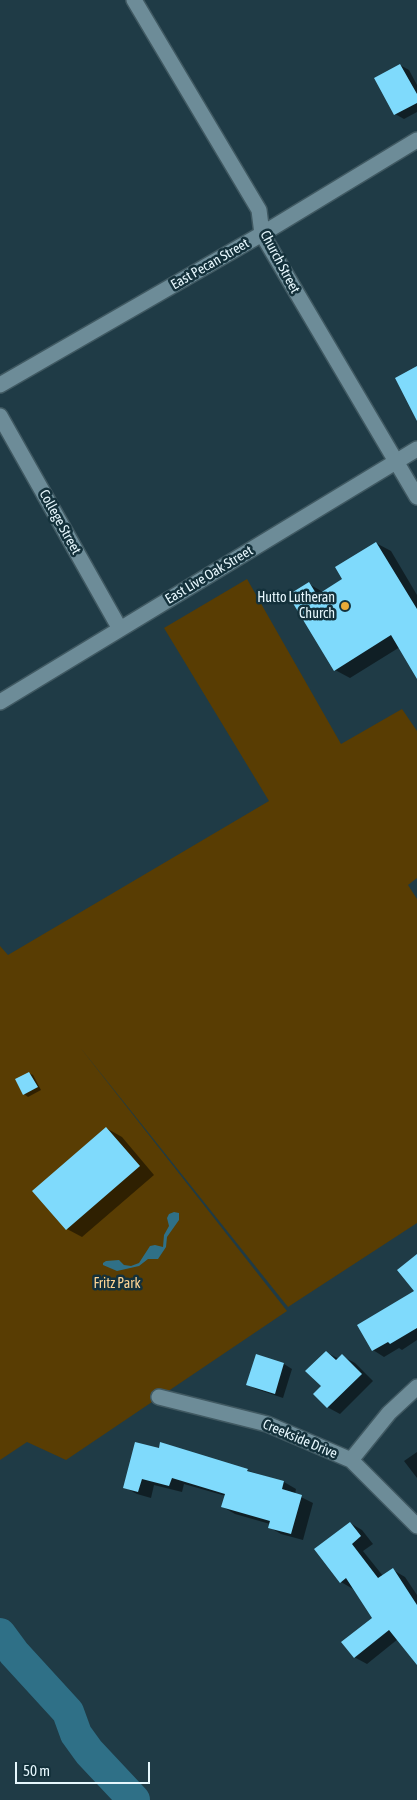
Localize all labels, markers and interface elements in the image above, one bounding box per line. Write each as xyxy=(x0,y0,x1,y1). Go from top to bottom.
street label: Church Street xyxy=(256,228,304,296)
street label: East Pecan Street xyxy=(168,235,252,293)
street label: College Street xyxy=(35,487,85,557)
street label: East Live Oak Street xyxy=(162,542,256,608)
place label: Hutto Lutheran Church xyxy=(257,590,335,622)
marker: Hutto Lutheran Church xyxy=(339,600,351,612)
park label: Fritz Park xyxy=(93,1276,141,1292)
street label: Creekside Drive xyxy=(260,1416,340,1462)
scale bar xyxy=(18,1752,152,1784)
text: 50 m xyxy=(23,1762,50,1779)

